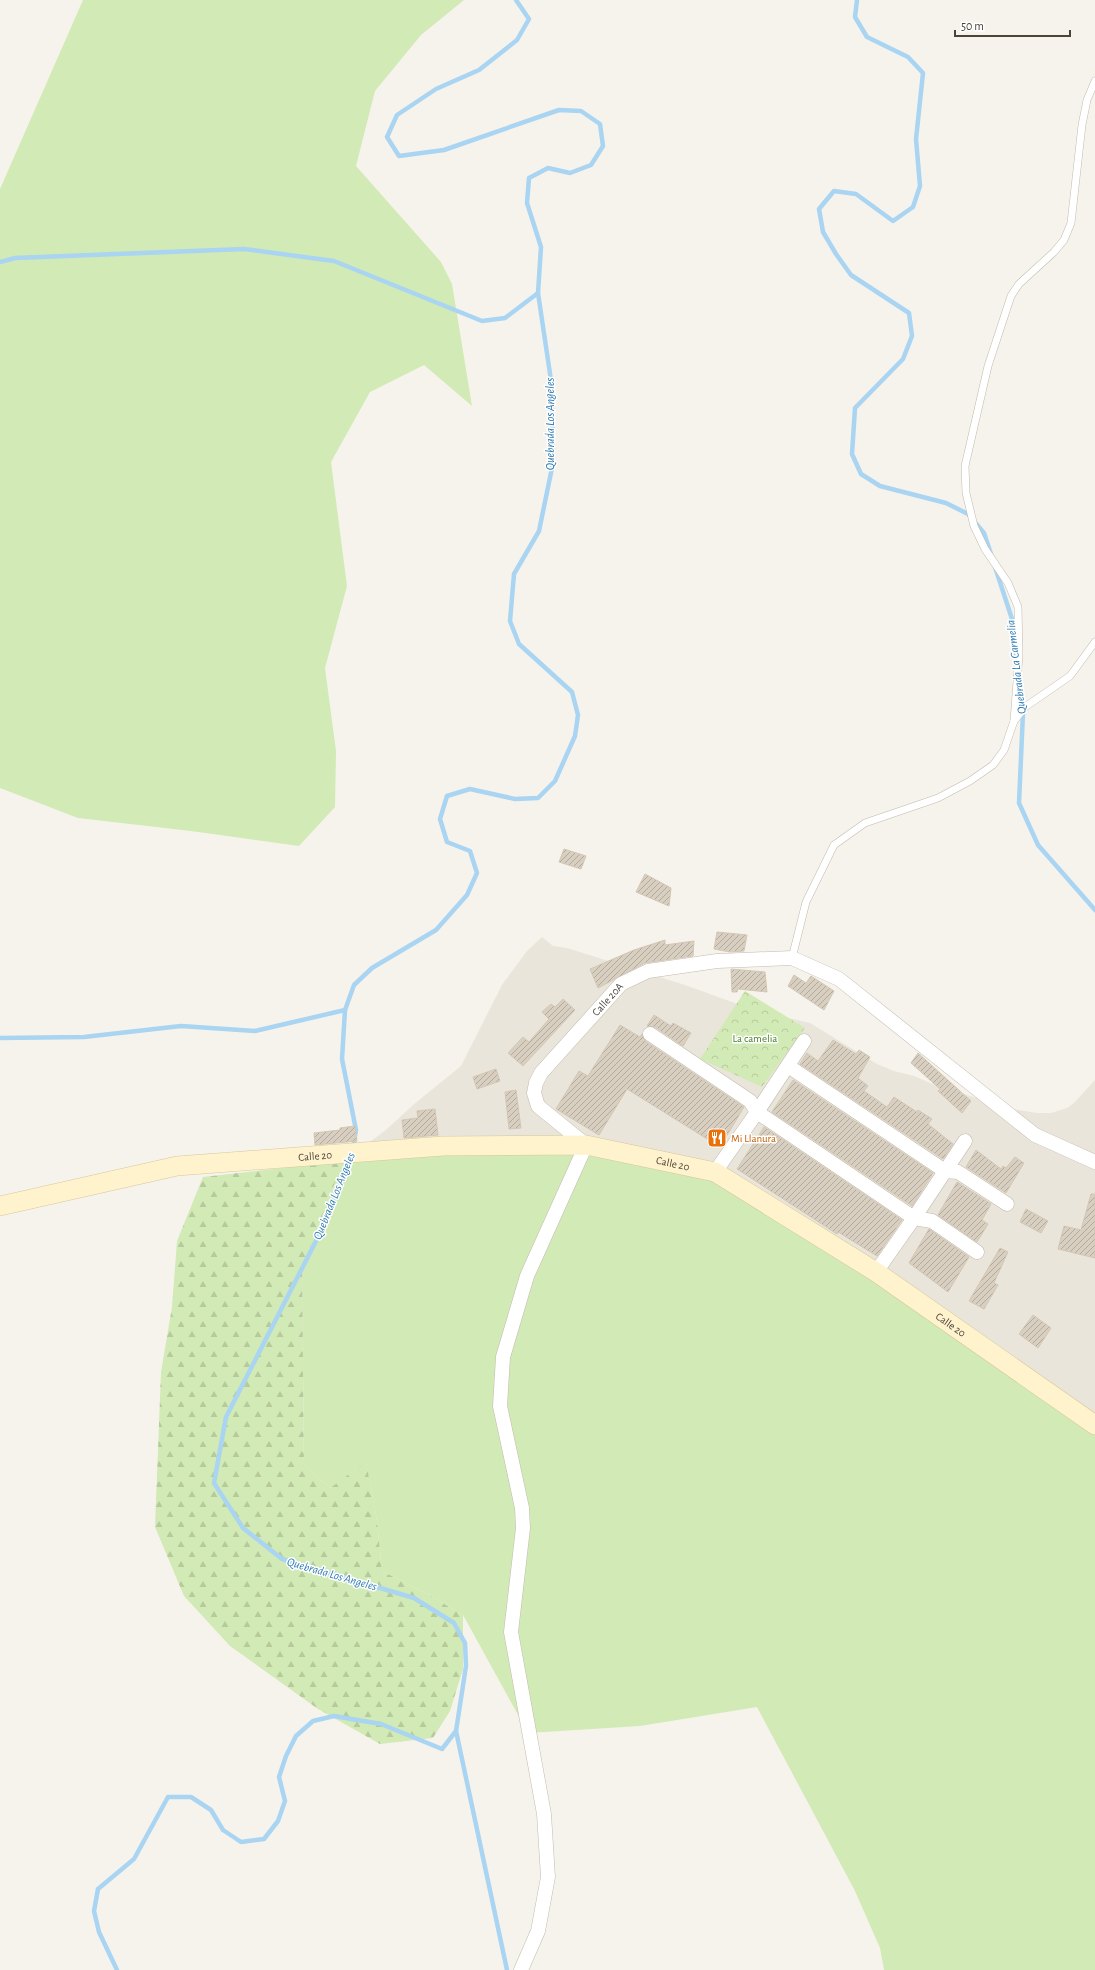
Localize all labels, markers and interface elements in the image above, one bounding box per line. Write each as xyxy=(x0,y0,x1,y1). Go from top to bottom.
scale bar xyxy=(955,12,1070,38)
text: 50 m xyxy=(961,20,984,32)
water label: Quebrada Los Angeles xyxy=(544,377,557,470)
water label: Quebrada La Carmelia xyxy=(1004,619,1029,715)
street label: Calle 20A xyxy=(590,980,626,1018)
park label: La camelia xyxy=(733,1033,777,1044)
restaurant icon: Mi Llanura xyxy=(706,1127,728,1149)
place label: Mi Llanura xyxy=(731,1133,776,1144)
street label: Calle 20 xyxy=(298,1149,333,1163)
water label: Quebrada Los Angeles xyxy=(311,1151,358,1242)
street label: Calle 20 xyxy=(655,1155,691,1173)
street label: Calle 20 xyxy=(934,1311,968,1339)
water label: Quebrada Los Angeles xyxy=(286,1555,378,1594)

